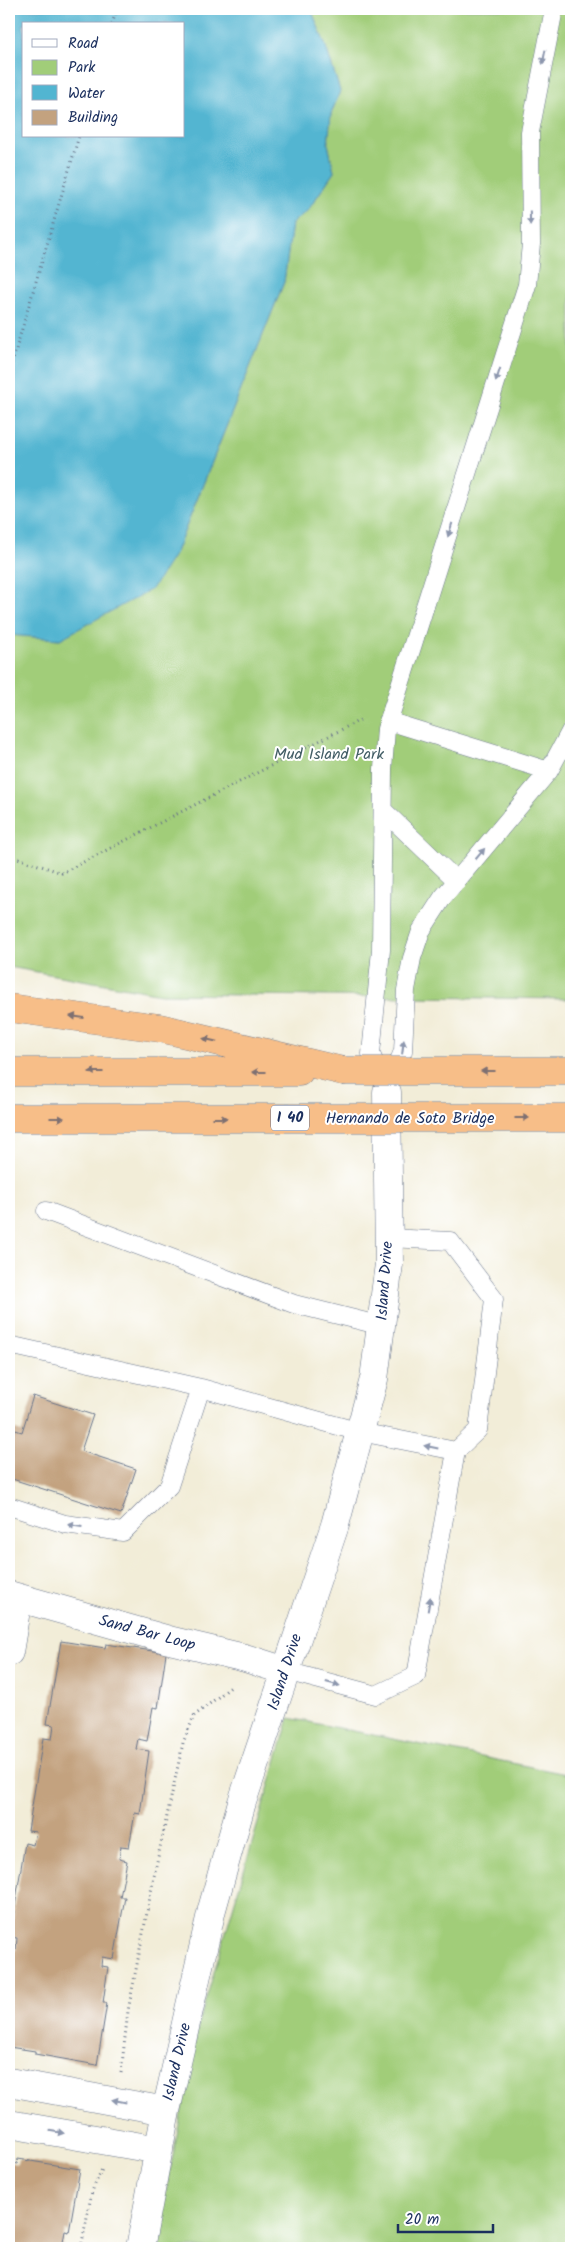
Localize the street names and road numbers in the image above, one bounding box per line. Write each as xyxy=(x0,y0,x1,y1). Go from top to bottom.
road number: I 40 xyxy=(271,1106,309,1130)
street label: Hernando de Soto Bridge xyxy=(326,1106,494,1131)
street label: Island Drive xyxy=(370,1240,400,1322)
street label: Sand Bar Loop xyxy=(96,1608,198,1658)
street label: Island Drive xyxy=(261,1630,309,1714)
street label: Island Drive xyxy=(156,2020,198,2104)

